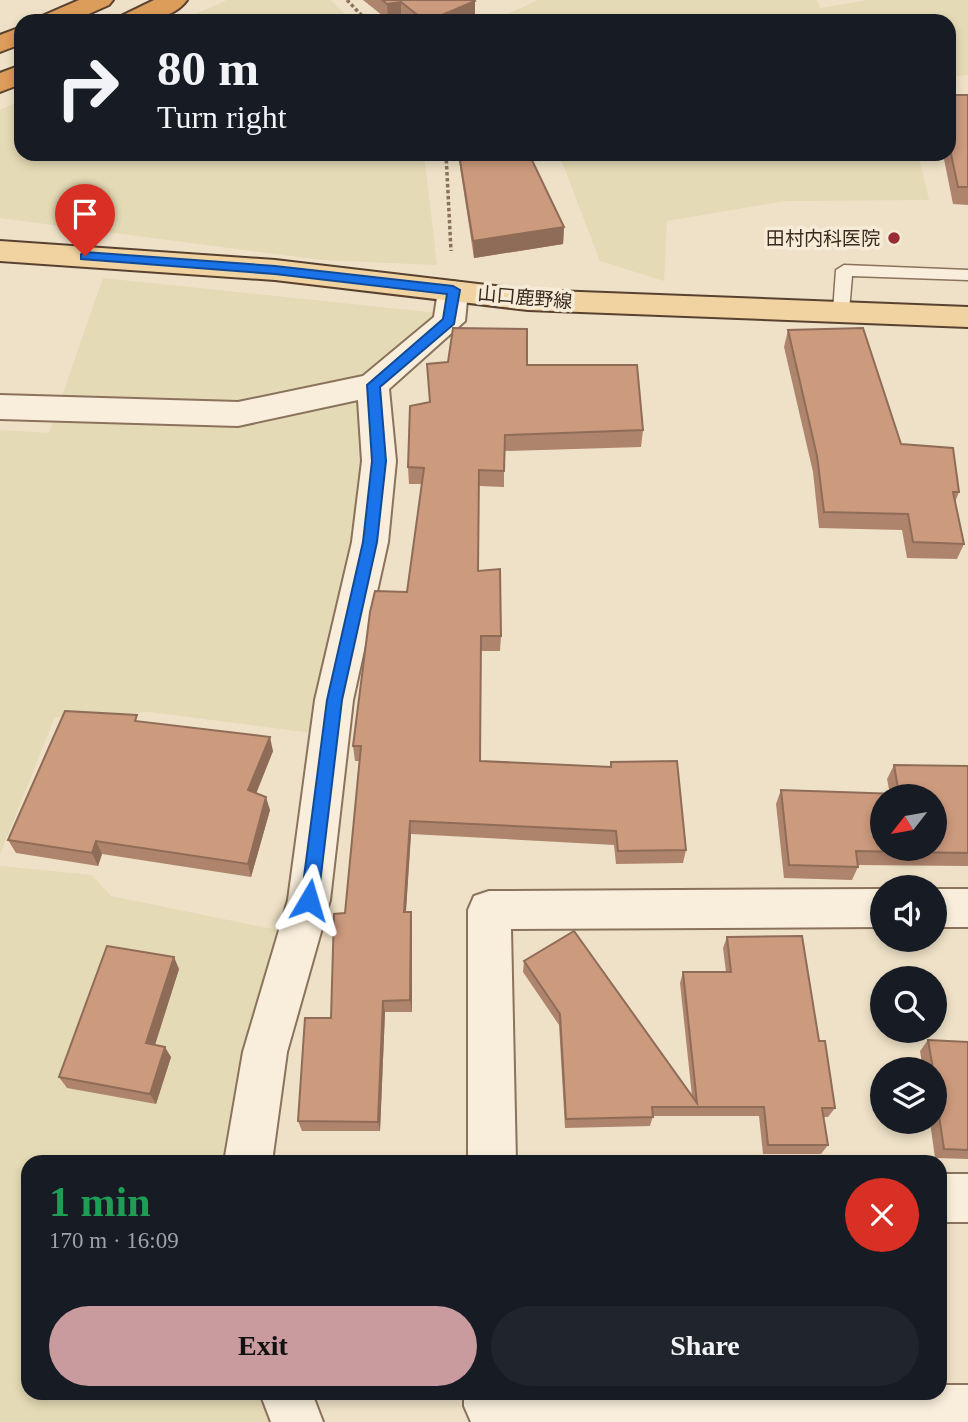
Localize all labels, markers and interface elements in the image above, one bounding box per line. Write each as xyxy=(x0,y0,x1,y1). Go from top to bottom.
text: 80 m xyxy=(157,41,259,96)
icon: right xyxy=(42,42,133,133)
text: Turn right xyxy=(157,99,287,135)
pin xyxy=(55,184,115,256)
icon: arrive xyxy=(66,195,104,233)
place label: 田村内科医院 xyxy=(766,228,880,249)
marker: 田村内科医院 xyxy=(886,230,902,246)
street label: 山口鹿野線 xyxy=(477,283,573,312)
north arrow xyxy=(870,784,947,861)
map controls xyxy=(870,784,947,1134)
position arrow xyxy=(272,863,346,937)
button: sound xyxy=(870,875,947,952)
button: search xyxy=(870,966,947,1043)
button: layers xyxy=(870,1057,947,1134)
button: close xyxy=(845,1178,919,1252)
text: 1 min xyxy=(49,1179,151,1225)
text: 170 m · 16:09 xyxy=(49,1228,179,1253)
button: Exit xyxy=(49,1306,477,1386)
button: Share xyxy=(491,1306,919,1386)

